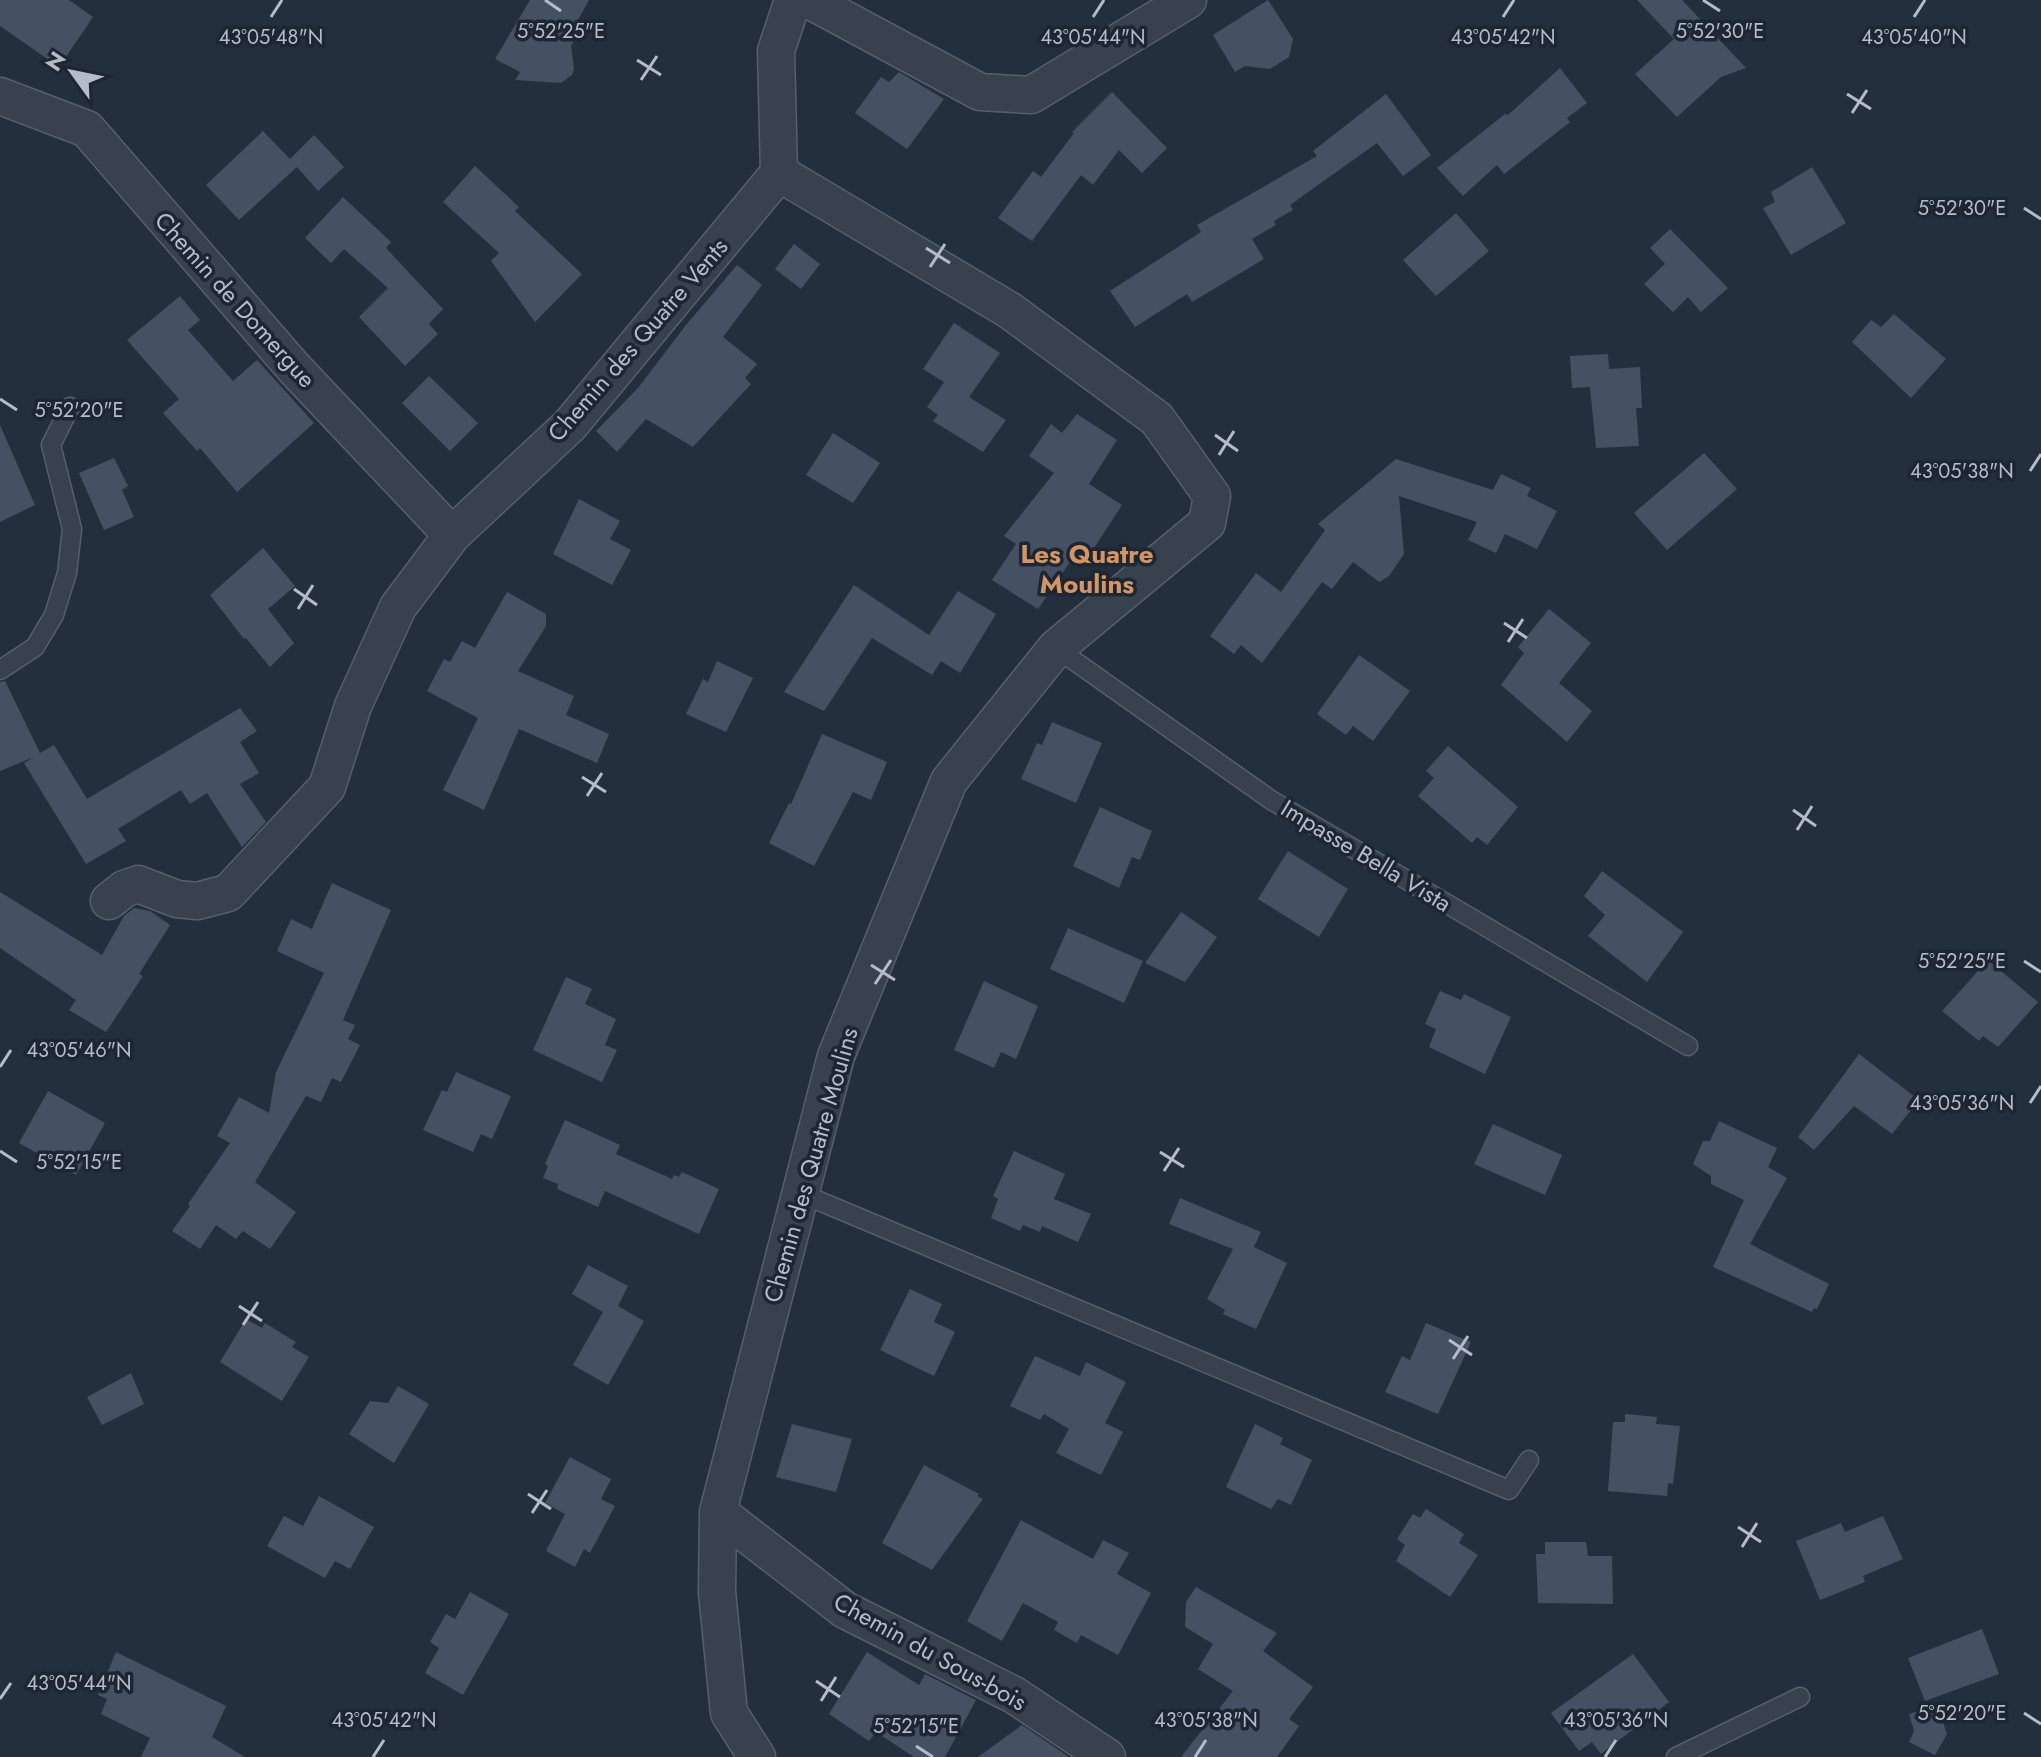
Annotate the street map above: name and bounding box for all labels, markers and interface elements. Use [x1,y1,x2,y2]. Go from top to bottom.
text: 5°52'25"E [517,17,605,46]
text: 5°52'30"E [1676,17,1764,46]
text: 43°05'48"N [219,23,323,52]
text: 43°05'44"N [1040,23,1146,52]
text: 43°05'42"N [1451,23,1555,52]
text: 43°05'40"N [1861,23,1967,52]
north arrow [32,32,112,112]
text: N [37,45,73,77]
text: 5°52'30"E [1918,194,2006,223]
street label: Chemin de Domergue [147,204,324,396]
street label: Chemin des Quatre Vents [539,230,736,449]
text: 5°52'20"E [35,396,123,425]
text: 43°05'38"N [1910,457,2014,486]
district label: Les Quatre Moulins [1020,535,1154,603]
street label: Impasse Bella Vista [1274,791,1458,920]
text: 5°52'25"E [1918,947,2006,976]
street label: Chemin des Quatre Moulins [754,1023,867,1306]
text: 43°05'46"N [26,1036,132,1065]
text: 43°05'36"N [1910,1089,2014,1118]
text: 5°52'15"E [36,1148,122,1177]
street label: Chemin du Sous-bois [827,1584,1033,1719]
text: 43°05'44"N [26,1669,132,1698]
text: 5°52'20"E [1918,1699,2006,1728]
text: 43°05'42"N [332,1706,436,1735]
text: 43°05'38"N [1154,1706,1258,1735]
text: 43°05'36"N [1564,1706,1668,1735]
text: 5°52'15"E [873,1712,959,1741]

